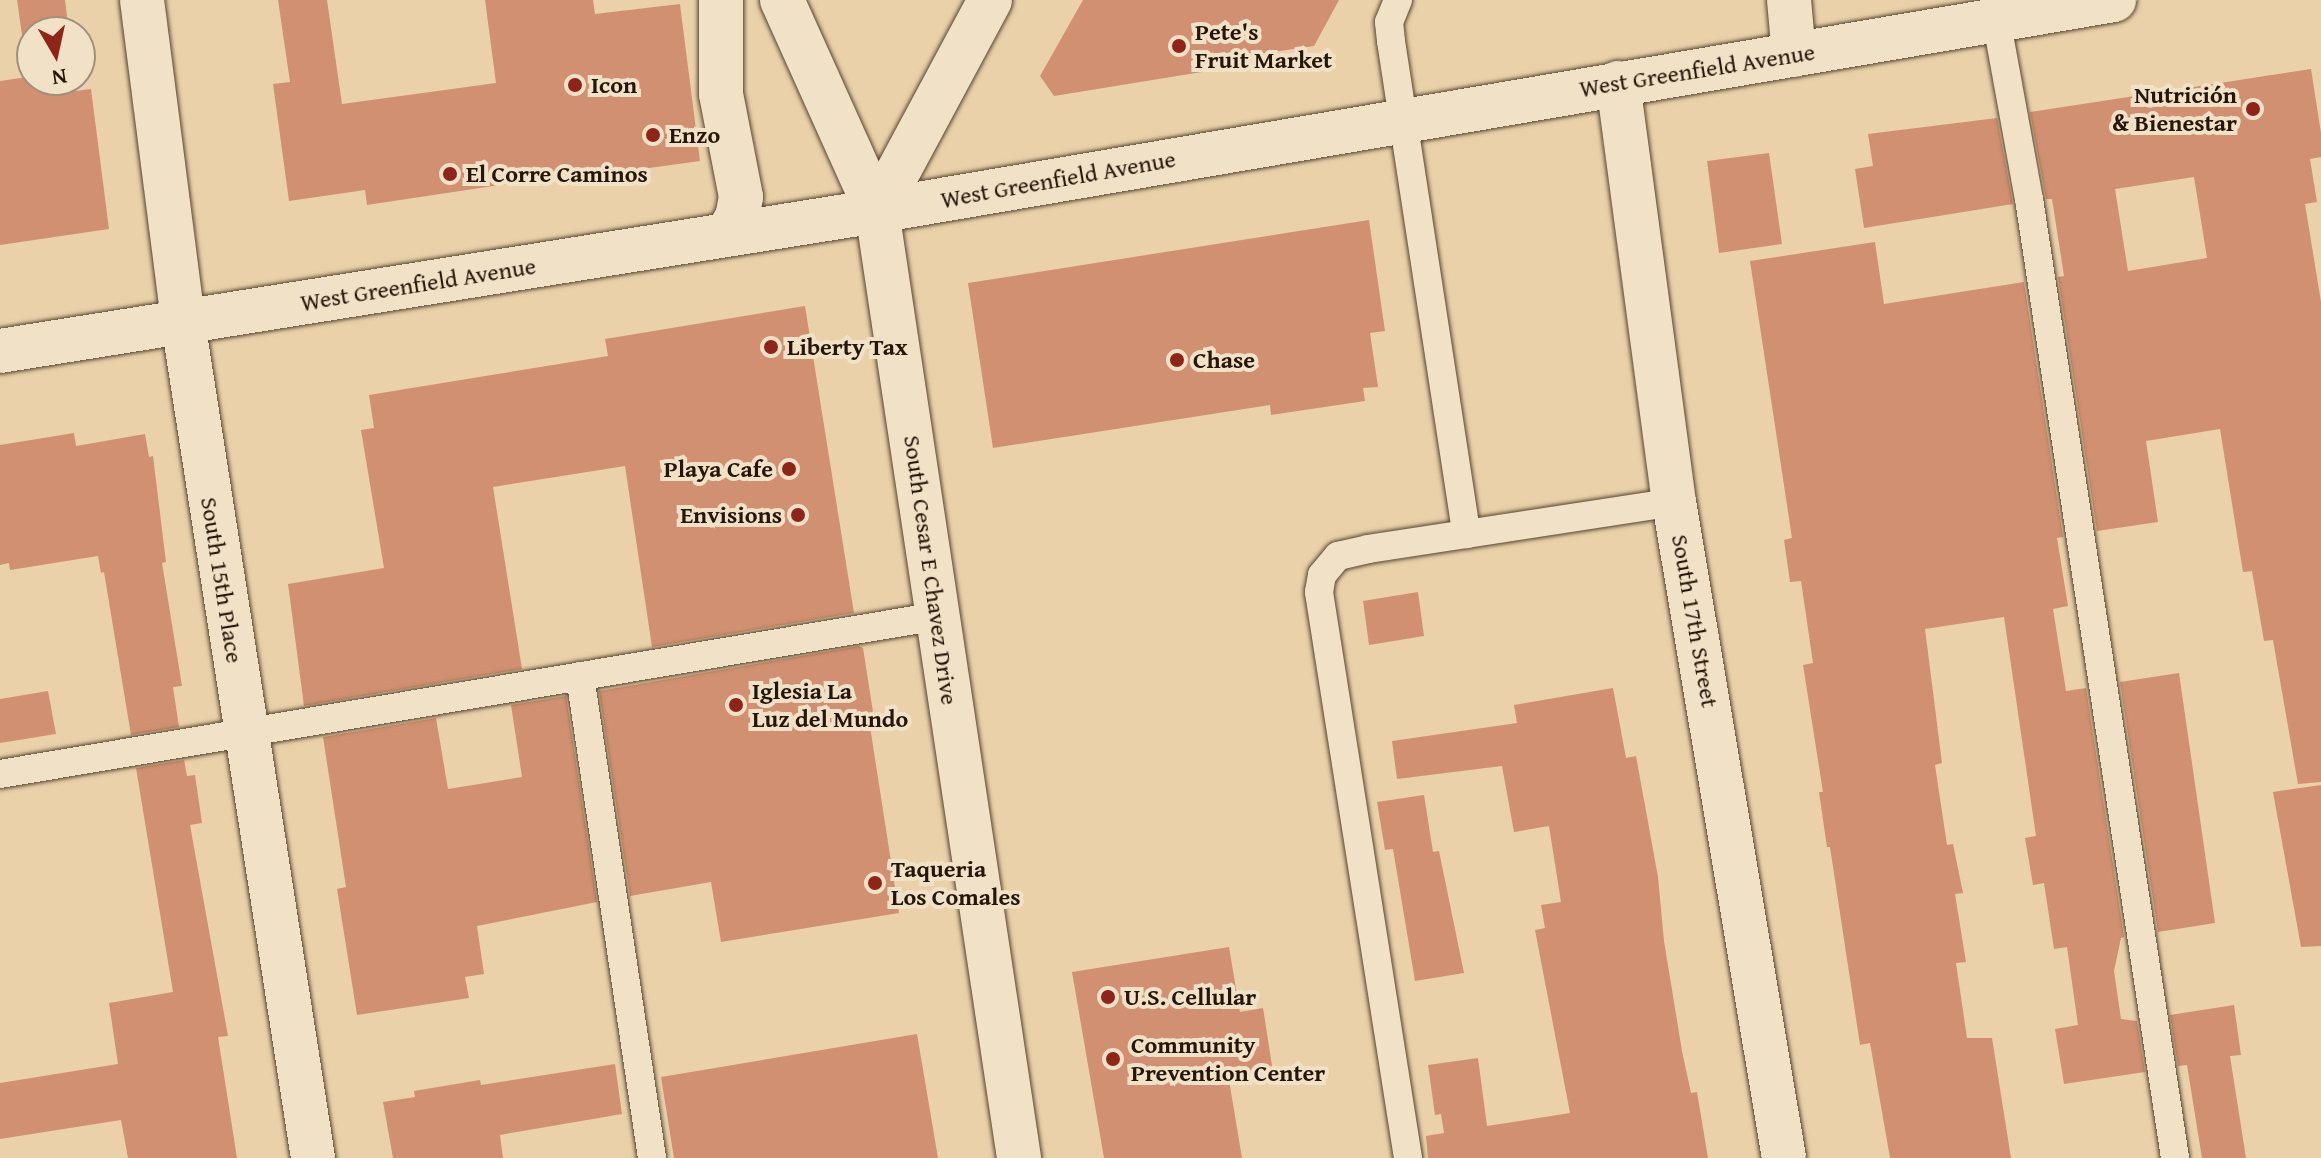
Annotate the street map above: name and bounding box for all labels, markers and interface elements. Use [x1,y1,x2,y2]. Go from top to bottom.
north arrow [16,16,96,96]
place label: Pete's Fruit Market [1195,18,1332,74]
marker: Pete's Fruit Market [1170,37,1188,55]
street label: West Greenfield Avenue [1577,37,1817,103]
text: N [50,61,69,95]
place label: Icon [591,71,637,99]
marker: Icon [566,76,584,94]
place label: Nutrición & Bienestar [2112,81,2237,137]
marker: Nutrición & Bienestar [2244,100,2262,118]
place label: Enzo [669,121,720,149]
marker: Enzo [644,126,662,144]
street label: West Greenfield Avenue [938,144,1178,214]
place label: El Corre Caminos [466,160,648,188]
marker: El Corre Caminos [441,165,459,183]
street label: West Greenfield Avenue [298,251,538,317]
place label: Liberty Tax [787,333,908,361]
marker: Liberty Tax [762,338,780,356]
place label: Chase [1193,346,1255,374]
marker: Chase [1168,351,1186,369]
street label: South Cesar E Chavez Drive [898,433,964,707]
place label: Playa Cafe [664,455,773,483]
marker: Playa Cafe [780,460,798,478]
street label: South 15th Place [195,495,249,665]
place label: Envisions [680,501,782,529]
marker: Envisions [789,506,807,524]
street label: South 17th Street [1666,532,1724,710]
place label: Iglesia La Luz del Mundo [752,677,908,733]
marker: Iglesia La Luz del Mundo [727,696,745,714]
place label: Taqueria Los Comales [891,855,1021,911]
marker: Taqueria Los Comales [866,874,884,892]
place label: U.S. Cellular [1124,983,1256,1011]
marker: U.S. Cellular [1099,988,1117,1006]
place label: Community Prevention Center [1131,1031,1325,1087]
marker: Community Prevention Center [1102,1048,1124,1070]

